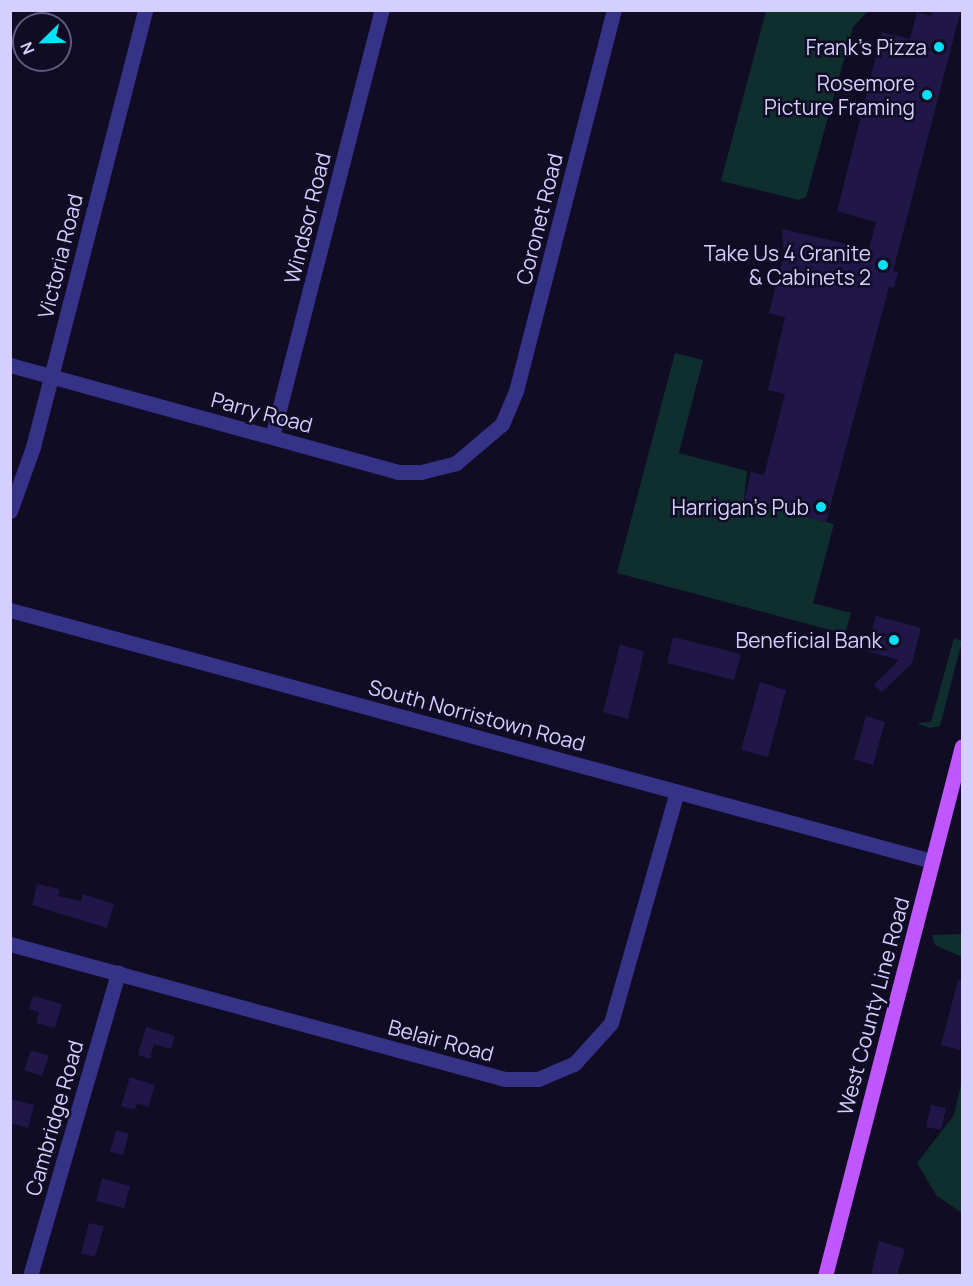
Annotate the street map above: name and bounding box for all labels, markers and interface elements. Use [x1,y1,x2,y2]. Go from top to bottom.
north arrow [12,12,72,72]
place label: Frank's Pizza [806,34,927,60]
text: N [15,39,40,58]
marker: Frank's Pizza [932,40,946,54]
place label: Rosemore Picture Framing [764,70,915,120]
marker: Rosemore Picture Framing [920,88,934,102]
street label: Windsor Road [279,150,335,286]
street label: Coronet Road [511,151,567,287]
street label: Victoria Road [32,191,88,321]
place label: Take Us 4 Granite & Cabinets 2 [704,240,871,290]
marker: Take Us 4 Granite & Cabinets 2 [876,258,890,272]
street label: Parry Road [209,386,315,438]
place label: Harrigan's Pub [672,494,809,520]
marker: Harrigan's Pub [814,500,828,514]
place label: Beneficial Bank [735,627,882,653]
marker: Beneficial Bank [887,633,901,647]
street label: South Norristown Road [366,674,588,756]
street label: West County Line Road [832,894,914,1118]
street label: Belair Road [386,1014,496,1066]
street label: Cambridge Road [20,1037,88,1199]

